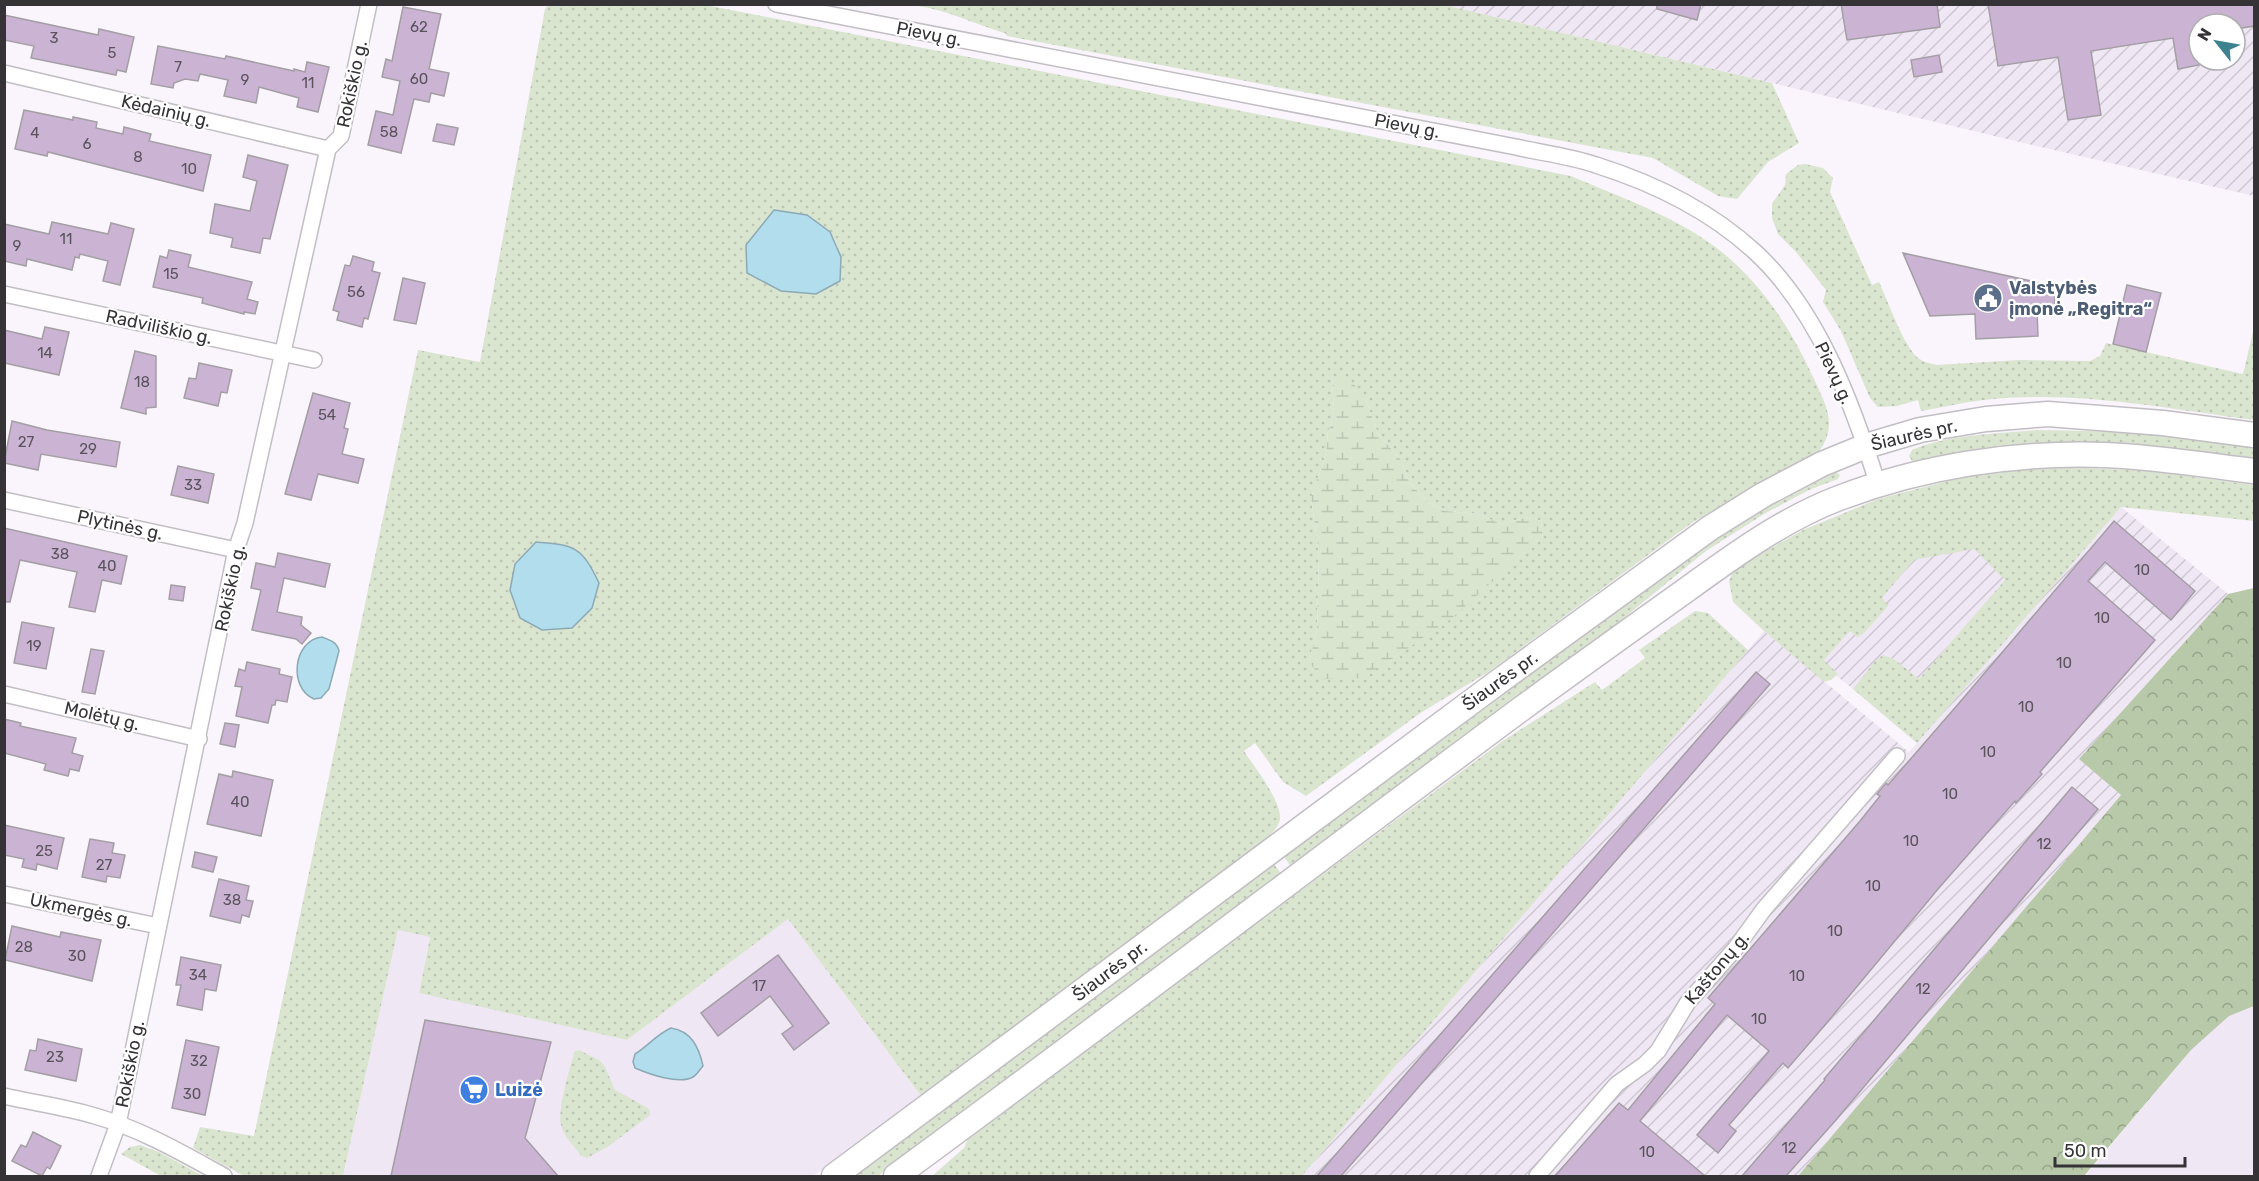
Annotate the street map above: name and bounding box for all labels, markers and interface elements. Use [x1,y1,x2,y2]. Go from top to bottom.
north arrow [2187,12,2247,72]
street label: Pievų g. [894,17,964,51]
house number: 62 [410,18,428,36]
text: N [2193,25,2216,44]
house number: 3 [49,29,59,47]
street label: Rokiškio g. [332,38,372,130]
house number: 5 [108,44,117,62]
house number: 7 [174,58,182,76]
house number: 60 [410,70,428,88]
house number: 9 [241,71,250,89]
house number: 11 [302,74,314,92]
street label: Kėdainių g. [119,90,213,132]
street label: Pievų g. [1372,109,1442,143]
house number: 58 [380,123,398,141]
house number: 4 [30,124,40,142]
house number: 6 [82,135,92,153]
house number: 8 [133,148,143,166]
house number: 10 [181,160,197,178]
house number: 11 [60,230,72,248]
house number: 9 [13,237,22,255]
house number: 15 [163,265,179,283]
place label: Valstybės įmonė „Regitra“ [2009,277,2152,320]
public building icon: Valstybės įmonė „Regitra“ [1972,282,2004,314]
house number: 56 [347,283,365,301]
street label: Radviliškio g. [104,305,214,349]
street label: Pievų g. [1810,338,1858,408]
house number: 14 [37,344,53,362]
house number: 18 [134,373,150,391]
house number: 54 [318,406,336,424]
street label: Šiaurės pr. [1869,414,1959,456]
house number: 27 [18,433,35,451]
house number: 29 [79,440,97,458]
house number: 33 [184,476,202,494]
street label: Plytinės g. [75,505,165,545]
street label: Rokiškio g. [210,542,250,634]
house number: 38 [51,545,69,563]
house number: 40 [98,557,116,575]
house number: 10 [2134,561,2150,579]
house number: 10 [2094,609,2110,627]
house number: 19 [26,637,42,655]
street label: Šiaurės pr. [1458,646,1542,716]
house number: 10 [2056,654,2072,672]
street label: Molėtų g. [62,697,142,735]
house number: 10 [2018,698,2034,716]
house number: 10 [1980,743,1996,761]
house number: 10 [1942,785,1958,803]
house number: 40 [231,793,249,811]
house number: 10 [1903,832,1919,850]
house number: 12 [2036,835,2052,853]
house number: 25 [35,842,53,860]
house number: 27 [96,856,113,874]
house number: 10 [1865,877,1881,895]
street label: Ukmergės g. [28,888,134,932]
house number: 38 [223,891,241,909]
house number: 10 [1827,922,1843,940]
street label: Kaštonų g. [1680,927,1754,1009]
street label: Šiaurės pr. [1068,936,1152,1006]
house number: 28 [15,938,33,956]
house number: 30 [68,947,86,965]
house number: 34 [189,966,207,984]
house number: 10 [1789,967,1805,985]
house number: 17 [752,977,766,995]
house number: 12 [1915,980,1931,998]
house number: 10 [1751,1010,1767,1028]
street label: Rokiškio g. [111,1018,149,1110]
house number: 23 [46,1048,64,1066]
house number: 32 [190,1052,208,1070]
supermarket icon: Luizė [458,1074,490,1106]
place label: Luizė [495,1079,543,1101]
house number: 30 [183,1085,201,1103]
scale bar [2055,1130,2186,1168]
house number: 12 [1781,1139,1797,1157]
text: 50 m [2064,1140,2107,1162]
house number: 10 [1639,1143,1655,1161]

